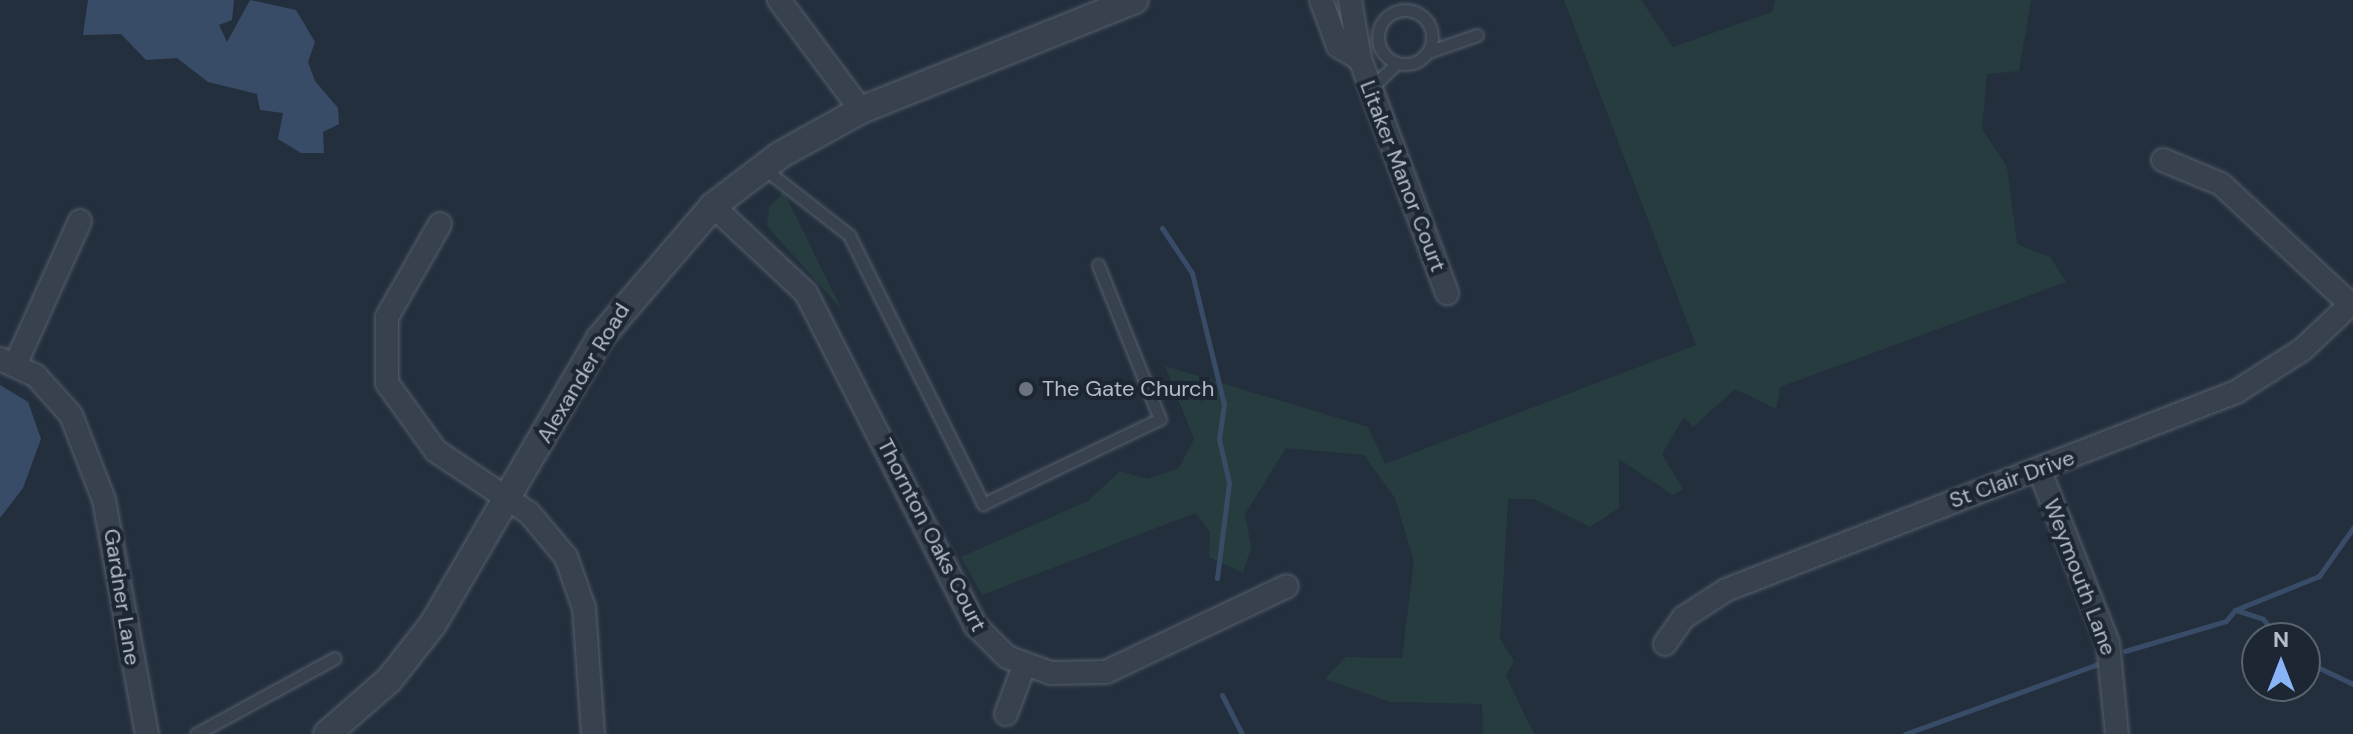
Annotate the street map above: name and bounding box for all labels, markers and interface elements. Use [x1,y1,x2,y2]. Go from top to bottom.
street label: Litaker Manor Court [1354,77,1452,275]
street label: Alexander Road [531,298,635,448]
place label: The Gate Church [1042,376,1214,402]
marker: The Gate Church [1017,380,1035,398]
street label: Thornton Oaks Court [872,434,992,636]
street label: St Clair Drive [1946,444,2078,514]
street label: Weymouth Lane [2038,495,2122,659]
street label: Gardner Lane [98,527,146,667]
north arrow [2241,622,2321,702]
text: N [2273,625,2289,654]

